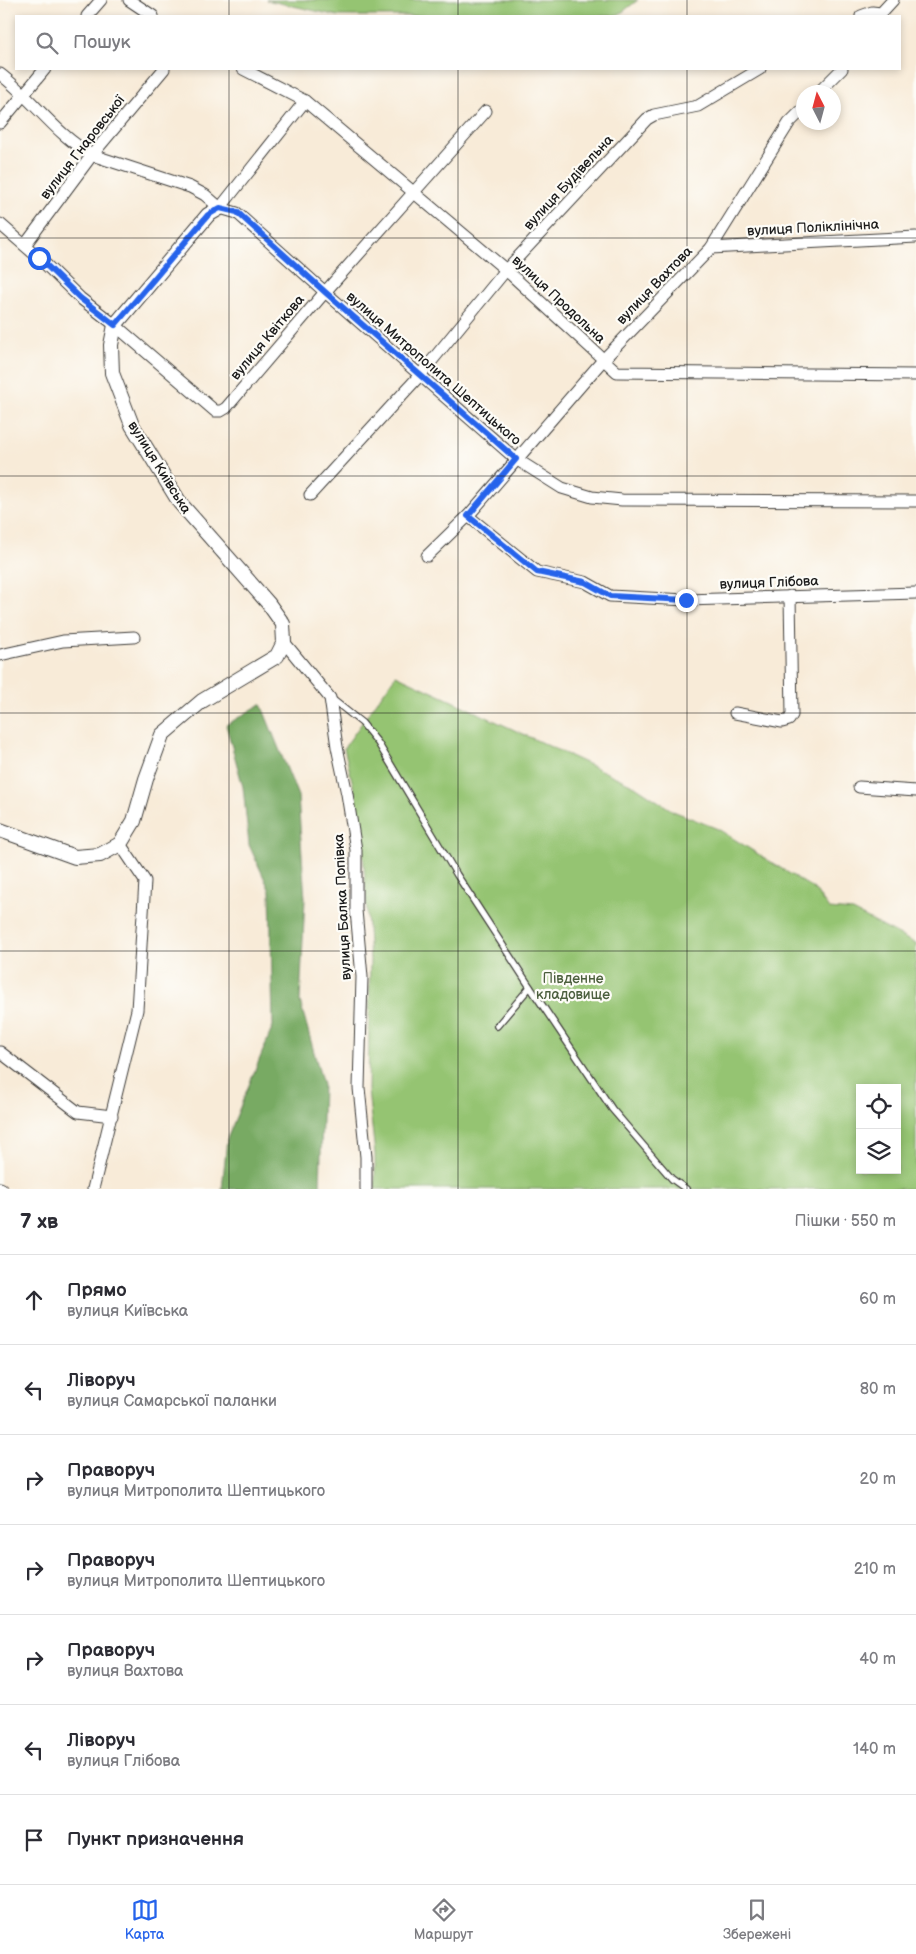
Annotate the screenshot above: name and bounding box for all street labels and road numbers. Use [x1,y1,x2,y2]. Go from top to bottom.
street label: вулиця Гнаровської [36,91,129,203]
street label: вулиця Будівельна [520,131,617,233]
street label: вулиця Поліклінічна [747,216,880,239]
street label: вулиця Вахтова [613,242,696,328]
street label: вулиця Продольна [508,252,609,347]
street label: вулиця Митрополита Шептицького [343,288,524,449]
street label: вулиця Квіткова [227,291,308,383]
street label: вулиця Київська [124,418,195,517]
street label: вулиця Глібова [719,572,820,593]
street label: вулиця Балка Попівка [330,833,355,981]

